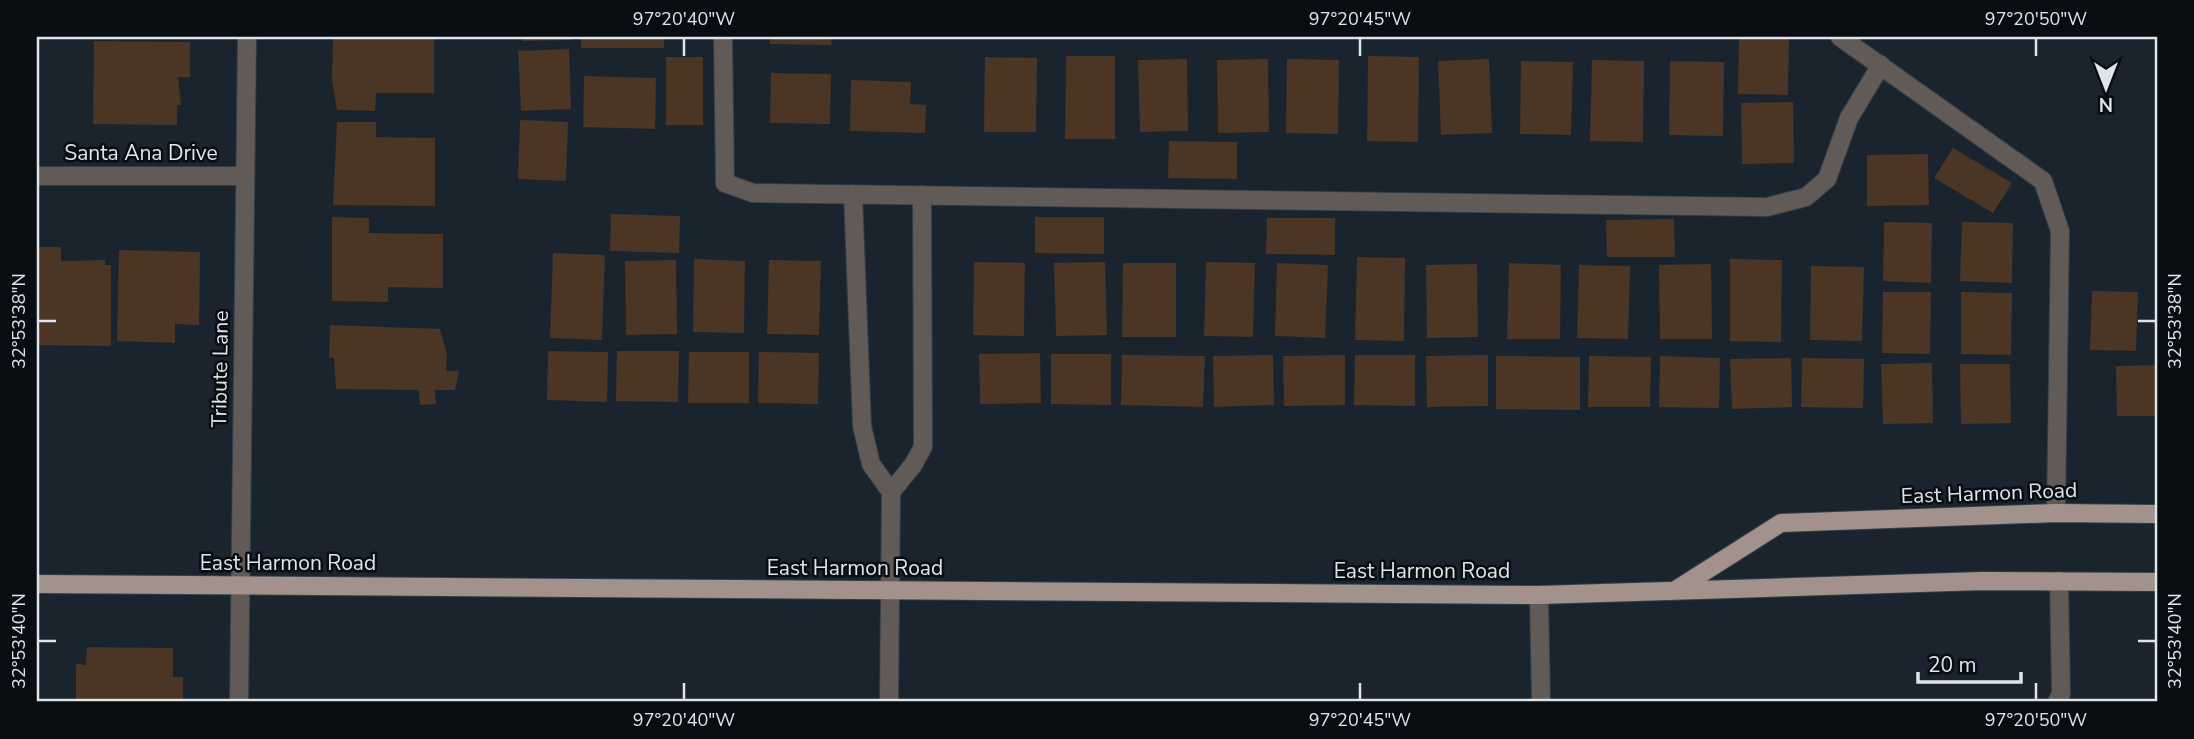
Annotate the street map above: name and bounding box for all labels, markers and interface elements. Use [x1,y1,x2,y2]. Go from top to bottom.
text: 97°20'40"W [633,7,735,31]
text: 97°20'45"W [1309,7,1411,31]
text: 97°20'50"W [1985,7,2087,31]
north arrow [2072,52,2142,122]
text: N [2099,91,2113,117]
street label: Santa Ana Drive [64,139,218,167]
text: 32°53'38"N [7,273,31,369]
text: 32°53'38"N [2163,273,2187,369]
street label: Tribute Lane [205,310,235,428]
street label: East Harmon Road [1900,476,2078,510]
street label: East Harmon Road [200,549,376,577]
street label: East Harmon Road [767,554,943,582]
street label: East Harmon Road [1334,557,1510,585]
text: 32°53'40"N [7,593,31,689]
text: 32°53'40"N [2163,593,2187,689]
scale bar [1918,641,2021,685]
text: 20 m [1928,651,1977,679]
text: 97°20'40"W [633,708,735,732]
text: 97°20'45"W [1309,708,1411,732]
text: 97°20'50"W [1985,708,2087,732]

